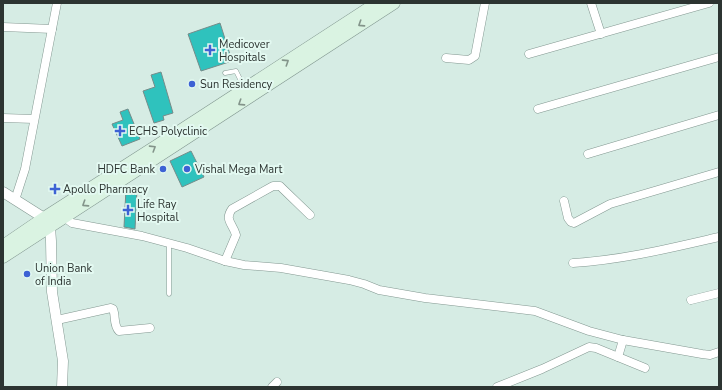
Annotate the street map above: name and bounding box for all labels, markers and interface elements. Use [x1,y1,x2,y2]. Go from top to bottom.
one-way arrow [358,19,365,27]
place label: Medicover Hospitals [219,37,270,65]
marker: Medicover Hospitals [204,44,216,56]
one-way arrow [281,60,288,67]
place label: Sun Residency [200,77,273,92]
marker: Sun Residency [187,79,197,89]
one-way arrow [238,98,245,105]
place label: ECHS Polyclinic [129,124,207,139]
marker: ECHS Polyclinic [114,125,126,137]
one-way arrow [149,146,156,153]
place label: HDFC Bank [97,162,155,177]
place label: Vishal Mega Mart [194,162,282,177]
marker: HDFC Bank [158,164,168,174]
marker: Vishal Mega Mart [182,164,192,174]
place label: Apollo Pharmacy [63,182,148,197]
marker: Apollo Pharmacy [50,184,60,194]
place label: Life Ray Hospital [137,197,179,225]
one-way arrow [82,199,89,206]
marker: Life Ray Hospital [122,204,134,216]
place label: Union Bank of India [35,261,93,289]
marker: Union Bank of India [22,269,32,279]

